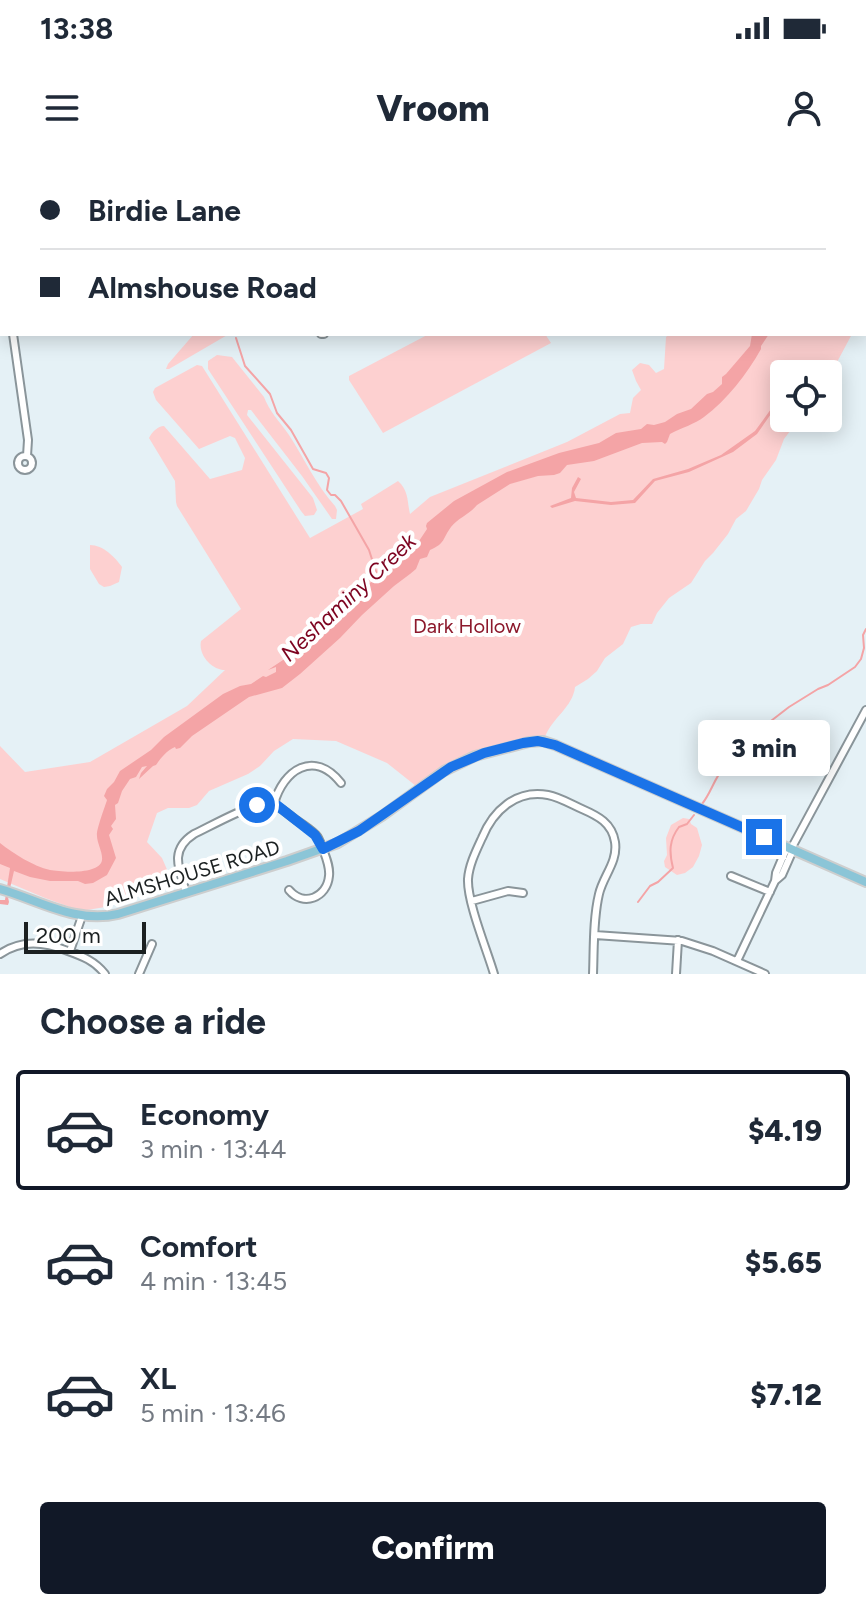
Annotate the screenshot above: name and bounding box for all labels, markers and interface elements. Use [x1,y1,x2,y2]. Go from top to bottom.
text: 13:38 [40,10,113,47]
icon: menu [40,86,84,130]
icon: person [782,86,826,130]
text: Vroom [376,87,490,130]
text: Birdie Lane [88,192,241,229]
text: Almshouse Road [88,269,317,306]
map controls [770,360,842,432]
button: locate [770,360,842,432]
water label: Neshaminy Creek [275,527,423,667]
park label: Dark Hollow [413,614,521,638]
callout: 3 min [698,721,830,777]
text: 3 min [731,732,797,764]
route start [239,787,275,823]
route end [746,819,782,855]
street label: ALMSHOUSE ROAD [101,835,283,911]
scale bar [24,918,146,954]
text: 200 m [36,922,101,949]
text: Choose a ride [40,1000,266,1043]
icon: car [44,1094,116,1166]
text: Economy [140,1096,269,1133]
text: $4.19 [748,1112,822,1149]
text: 3 min · 13:44 [140,1133,286,1165]
icon: car [44,1226,116,1298]
text: Comfort [140,1228,258,1265]
text: $5.65 [745,1244,822,1281]
text: 4 min · 13:45 [140,1265,287,1297]
icon: car [44,1358,116,1430]
text: XL [140,1360,176,1397]
text: $7.12 [750,1376,822,1413]
text: 5 min · 13:46 [140,1397,286,1429]
button: Confirm [40,1502,826,1594]

